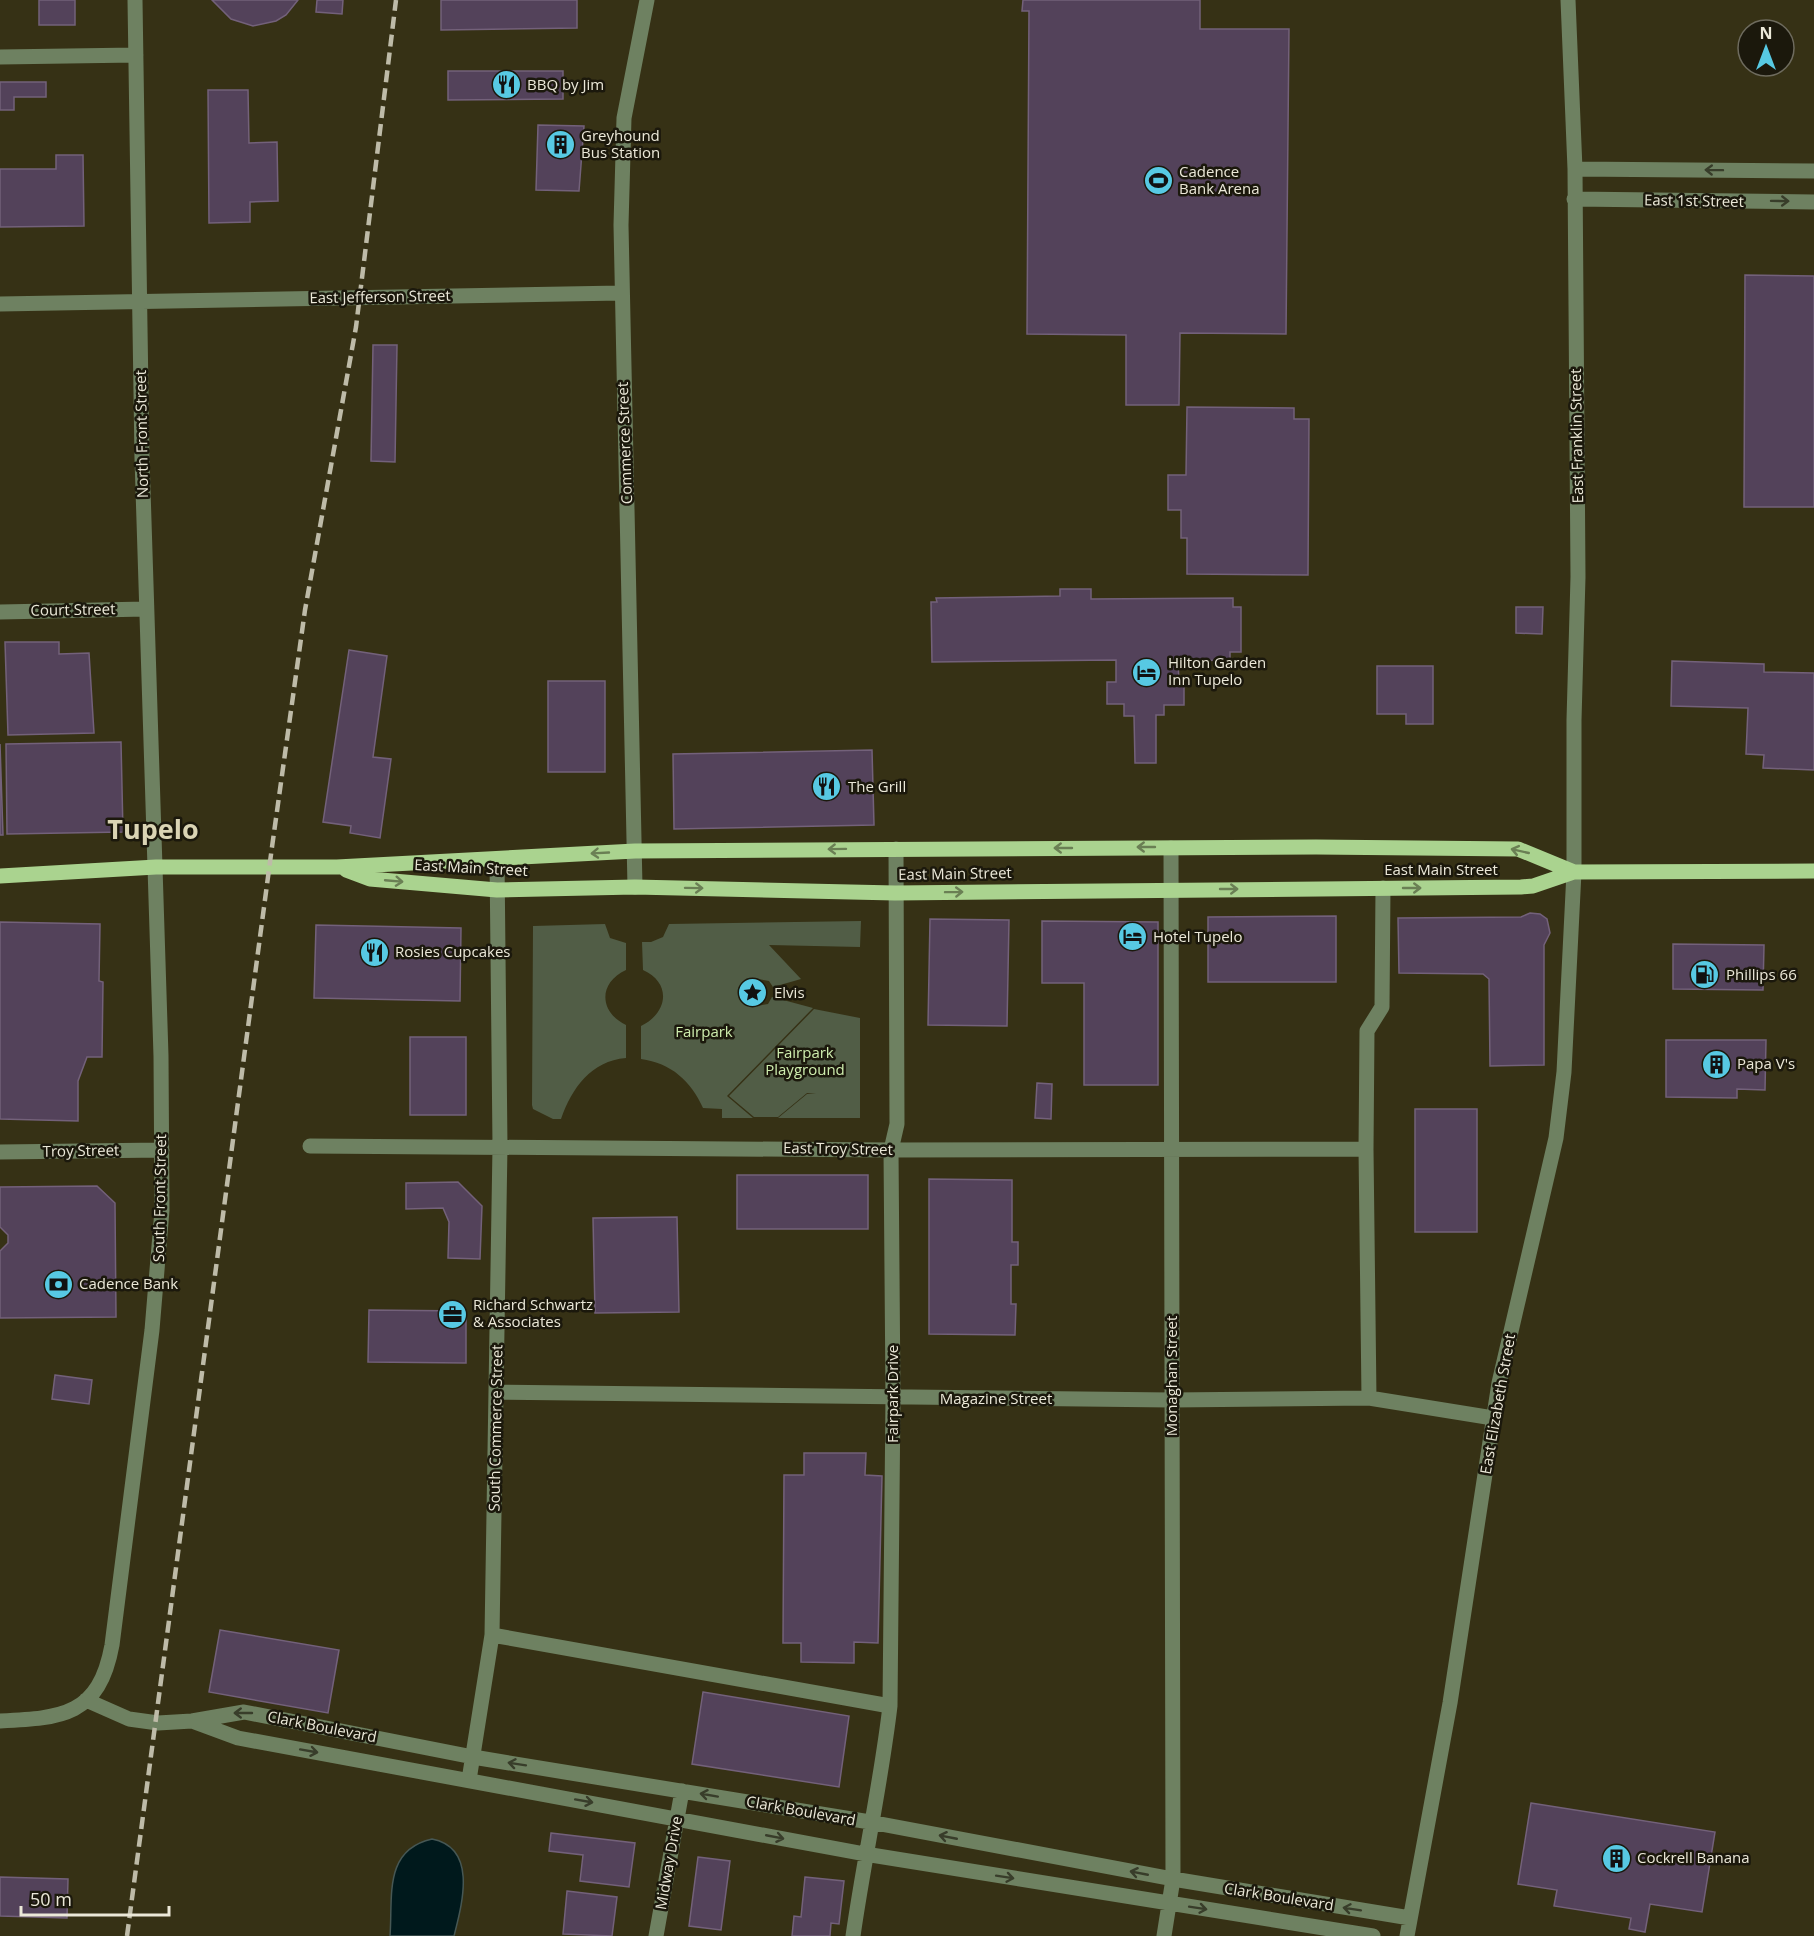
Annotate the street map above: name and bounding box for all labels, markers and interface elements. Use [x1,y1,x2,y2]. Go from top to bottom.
north arrow [1736,18,1796,78]
text: N [1759,22,1773,44]
restaurant icon: BBQ by Jim [490,69,522,101]
place label: BBQ by Jim [527,74,604,94]
place label: Greyhound Bus Station [581,125,660,162]
building icon: Greyhound Bus Station [544,129,576,161]
place label: Cadence Bank Arena [1179,161,1260,198]
one-way arrow [1704,164,1724,176]
sports icon: Cadence Bank Arena [1142,165,1174,197]
street label: East 1st Street [1644,189,1744,211]
one-way arrow [1769,196,1789,207]
street label: East Jefferson Street [309,285,451,307]
street label: East Franklin Street [1565,368,1587,504]
street label: North Front Street [130,370,152,498]
street label: Commerce Street [612,382,636,504]
street label: Court Street [30,598,116,620]
place label: Hilton Garden Inn Tupelo [1168,652,1266,689]
hotel icon: Hilton Garden Inn Tupelo [1131,656,1163,688]
restaurant icon: The Grill [811,771,843,803]
place label: The Grill [848,776,906,796]
district label: Tupelo [107,810,199,847]
one-way arrow [1054,842,1074,854]
one-way arrow [1137,842,1157,853]
one-way arrow [828,843,848,855]
one-way arrow [1511,845,1530,856]
one-way arrow [591,848,611,859]
street label: East Main Street [414,854,528,880]
street label: East Main Street [1384,859,1498,879]
street label: East Main Street [898,862,1012,884]
one-way arrow [383,876,403,887]
one-way arrow [1402,882,1422,894]
one-way arrow [683,883,703,894]
one-way arrow [1219,883,1239,895]
one-way arrow [943,886,963,898]
hotel icon: Hotel Tupelo [1116,921,1148,953]
place label: Hotel Tupelo [1153,926,1242,946]
restaurant icon: Rosies Cupcakes [358,936,390,968]
place label: Rosies Cupcakes [395,941,510,961]
fuel station icon: Phillips 66 [1689,959,1721,991]
place label: Phillips 66 [1726,964,1797,984]
place icon: Elvis [737,977,769,1009]
place label: Elvis [774,982,805,1002]
park label: Fairpark [675,1021,733,1041]
park label: Fairpark Playground [765,1042,845,1079]
building icon: Papa V's [1700,1048,1732,1080]
place label: Papa V's [1737,1053,1795,1073]
street label: South Front Street [148,1134,170,1262]
street label: East Troy Street [783,1137,893,1159]
street label: Troy Street [42,1139,120,1161]
bank icon: Cadence Bank [42,1268,74,1300]
place label: Cadence Bank [79,1273,178,1293]
place label: Richard Schwartz & Associates [473,1294,593,1331]
office icon: Richard Schwartz & Associates [436,1298,468,1330]
street label: Monaghan Street [1161,1316,1181,1436]
street label: East Elizabeth Street [1475,1332,1519,1476]
street label: South Commerce Street [484,1344,506,1512]
street label: Fairpark Drive [882,1345,902,1443]
street label: Magazine Street [940,1388,1052,1408]
street label: Clark Boulevard [266,1706,378,1746]
one-way arrow [233,1707,253,1719]
one-way arrow [299,1746,318,1757]
one-way arrow [507,1758,527,1769]
one-way arrow [700,1790,720,1801]
street label: Clark Boulevard [745,1791,857,1829]
one-way arrow [573,1796,593,1807]
street label: Midway Drive [650,1815,686,1911]
one-way arrow [938,1831,958,1842]
one-way arrow [765,1832,784,1843]
building icon: Cockrell Banana [1600,1842,1632,1874]
place label: Cockrell Banana [1637,1847,1750,1867]
one-way arrow [1130,1867,1150,1878]
one-way arrow [995,1872,1015,1883]
street label: Clark Boulevard [1223,1877,1335,1915]
scale bar [21,1879,170,1917]
text: 50 m [30,1887,72,1911]
one-way arrow [1188,1903,1207,1914]
one-way arrow [1343,1903,1363,1914]

